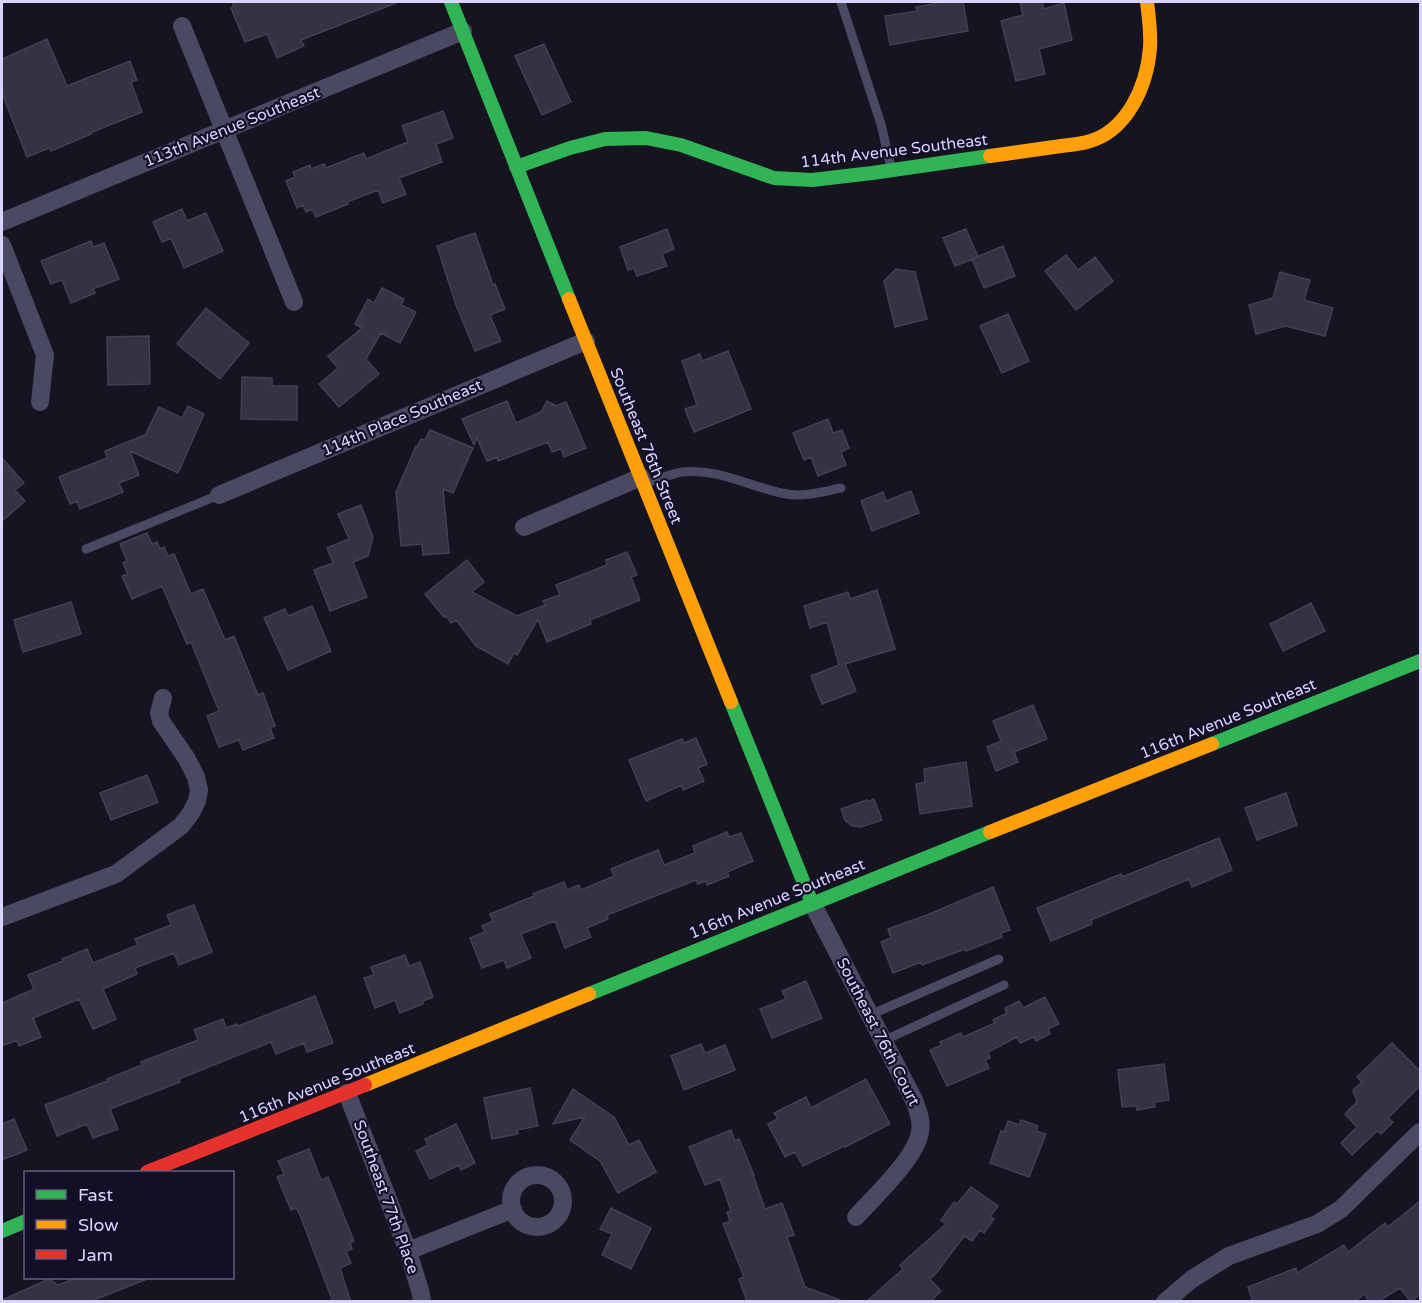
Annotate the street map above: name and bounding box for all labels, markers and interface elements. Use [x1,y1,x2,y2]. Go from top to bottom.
street label: 113th Avenue Southeast [141,82,323,172]
street label: 114th Avenue Southeast [799,130,989,172]
street label: Southeast 76th Street [605,365,687,527]
street label: 114th Place Southeast [319,375,485,461]
street label: 116th Avenue Southeast [1137,674,1319,764]
street label: 116th Avenue Southeast [686,854,868,944]
street label: Southeast 76th Court [832,954,924,1110]
street label: 116th Avenue Southeast [236,1038,418,1128]
street label: Southeast 77th Place [349,1117,423,1277]
legend [24,1171,234,1279]
text: Fast [78,1184,113,1206]
text: Slow [78,1214,119,1236]
text: Jam [78,1244,113,1266]

